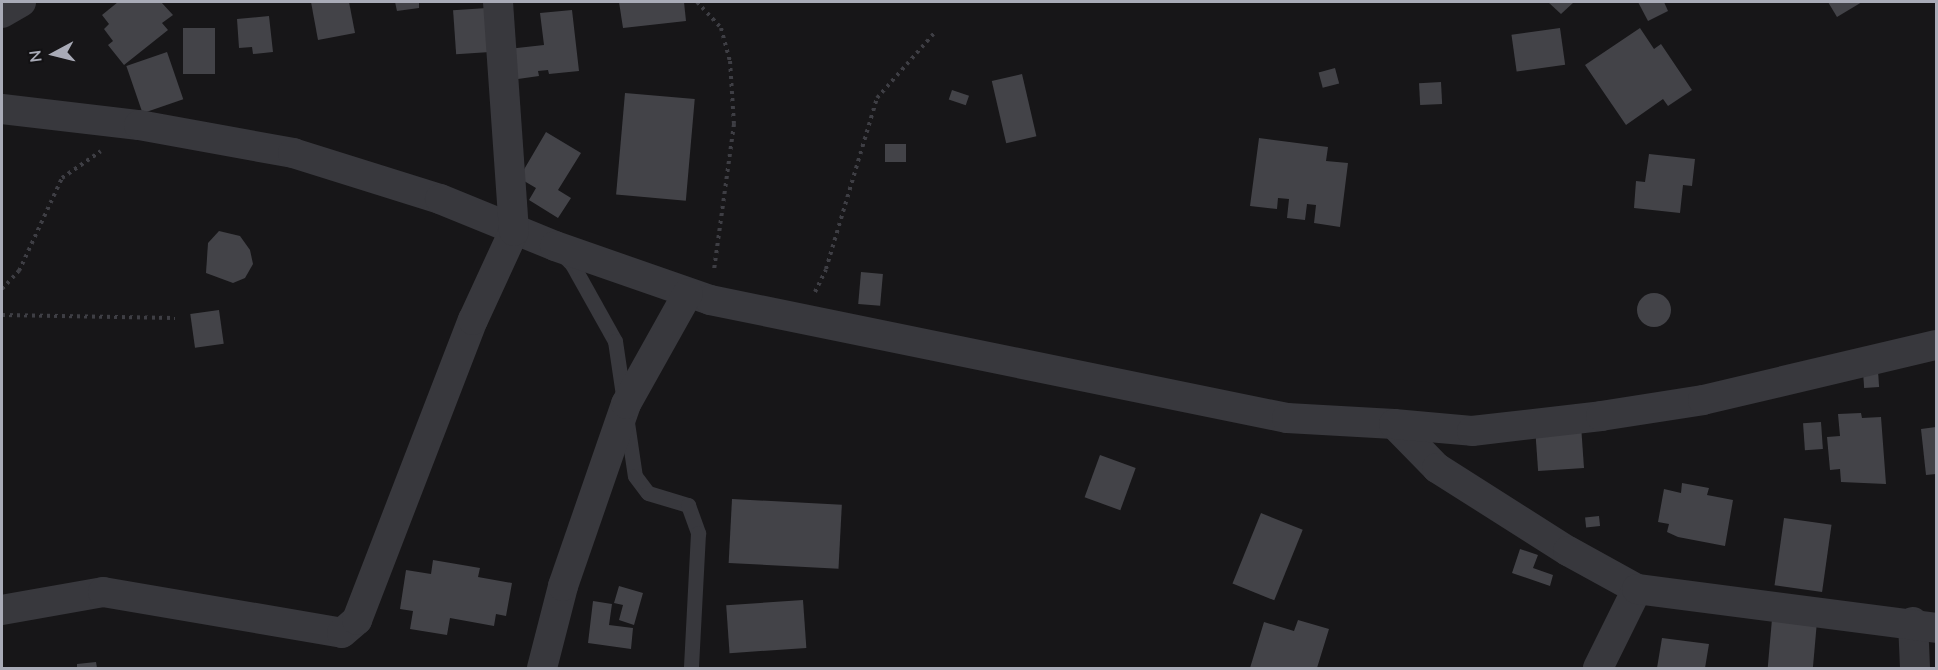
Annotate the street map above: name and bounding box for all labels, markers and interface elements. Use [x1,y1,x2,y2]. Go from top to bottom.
north arrow [24,24,84,84]
text: N [24,49,48,63]

